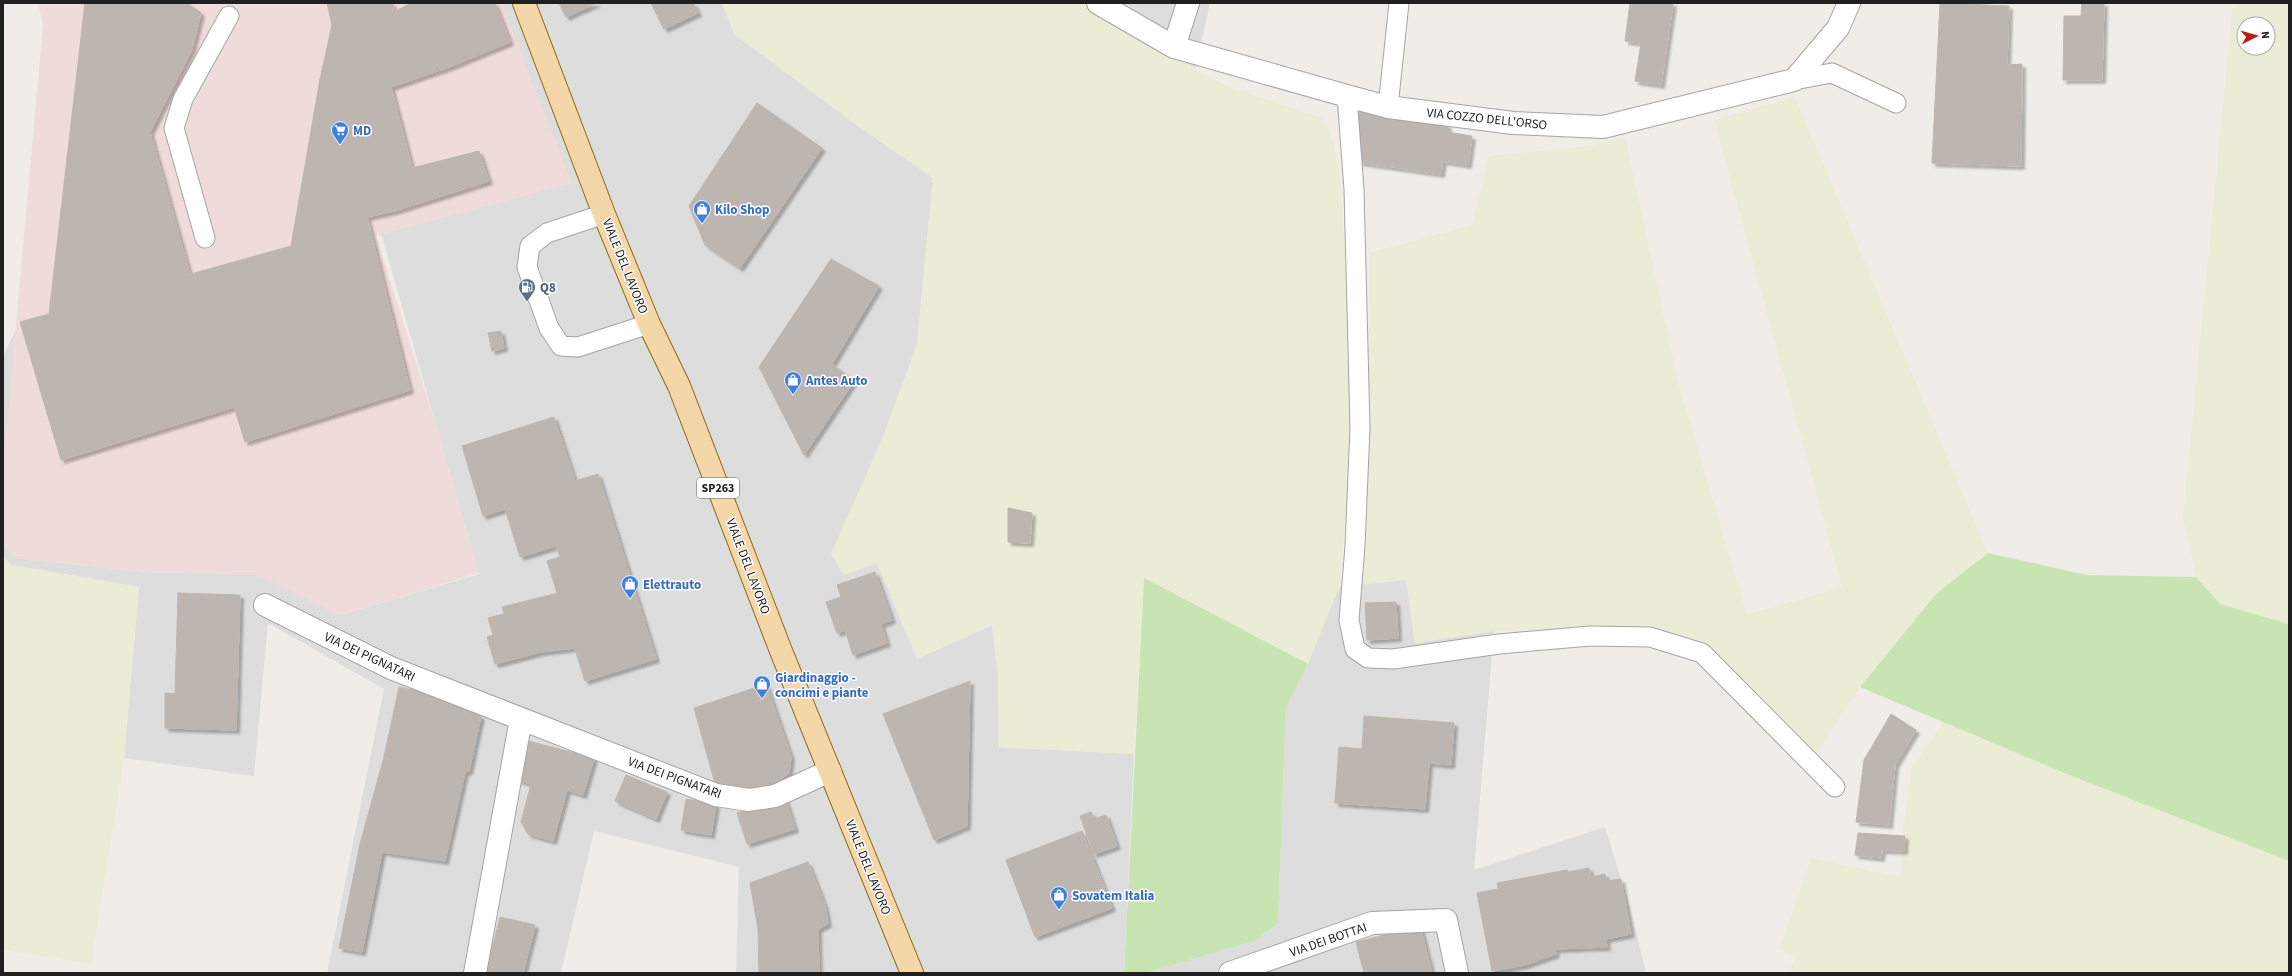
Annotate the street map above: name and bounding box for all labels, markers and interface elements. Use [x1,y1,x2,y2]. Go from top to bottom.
north arrow [2236,16,2276,56]
text: N [2258,31,2273,39]
street label: VIA COZZO DELL'ORSO [1426,104,1548,134]
supermarket icon: MD [330,120,350,145]
place label: MD [353,122,371,140]
shop icon: Kilo Shop [692,199,712,224]
place label: Kilo Shop [715,201,769,219]
street label: VIALE DEL LAVORO [598,216,652,317]
fuel station icon: Q8 [517,277,537,302]
place label: Q8 [540,279,556,297]
shop icon: Antes Auto [783,370,803,395]
place label: Antes Auto [805,372,868,390]
road number: SP263 [697,478,739,498]
street label: VIALE DEL LAVORO [722,516,775,617]
shop icon: Elettrauto [620,574,640,599]
place label: Elettrauto [643,576,701,594]
street label: VIA DEI PIGNATARI [321,628,418,686]
place label: Giardinaggio - concimi e piante [775,669,869,702]
shop icon: Giardinaggio - concimi e piante [752,674,772,699]
street label: VIA DEI PIGNATARI [625,753,724,803]
street label: VIALE DEL LAVORO [841,817,895,918]
shop icon: Sovatem Italia [1049,885,1069,910]
place label: Sovatem Italia [1072,887,1154,905]
street label: VIA DEI BOTTAI [1287,918,1369,962]

